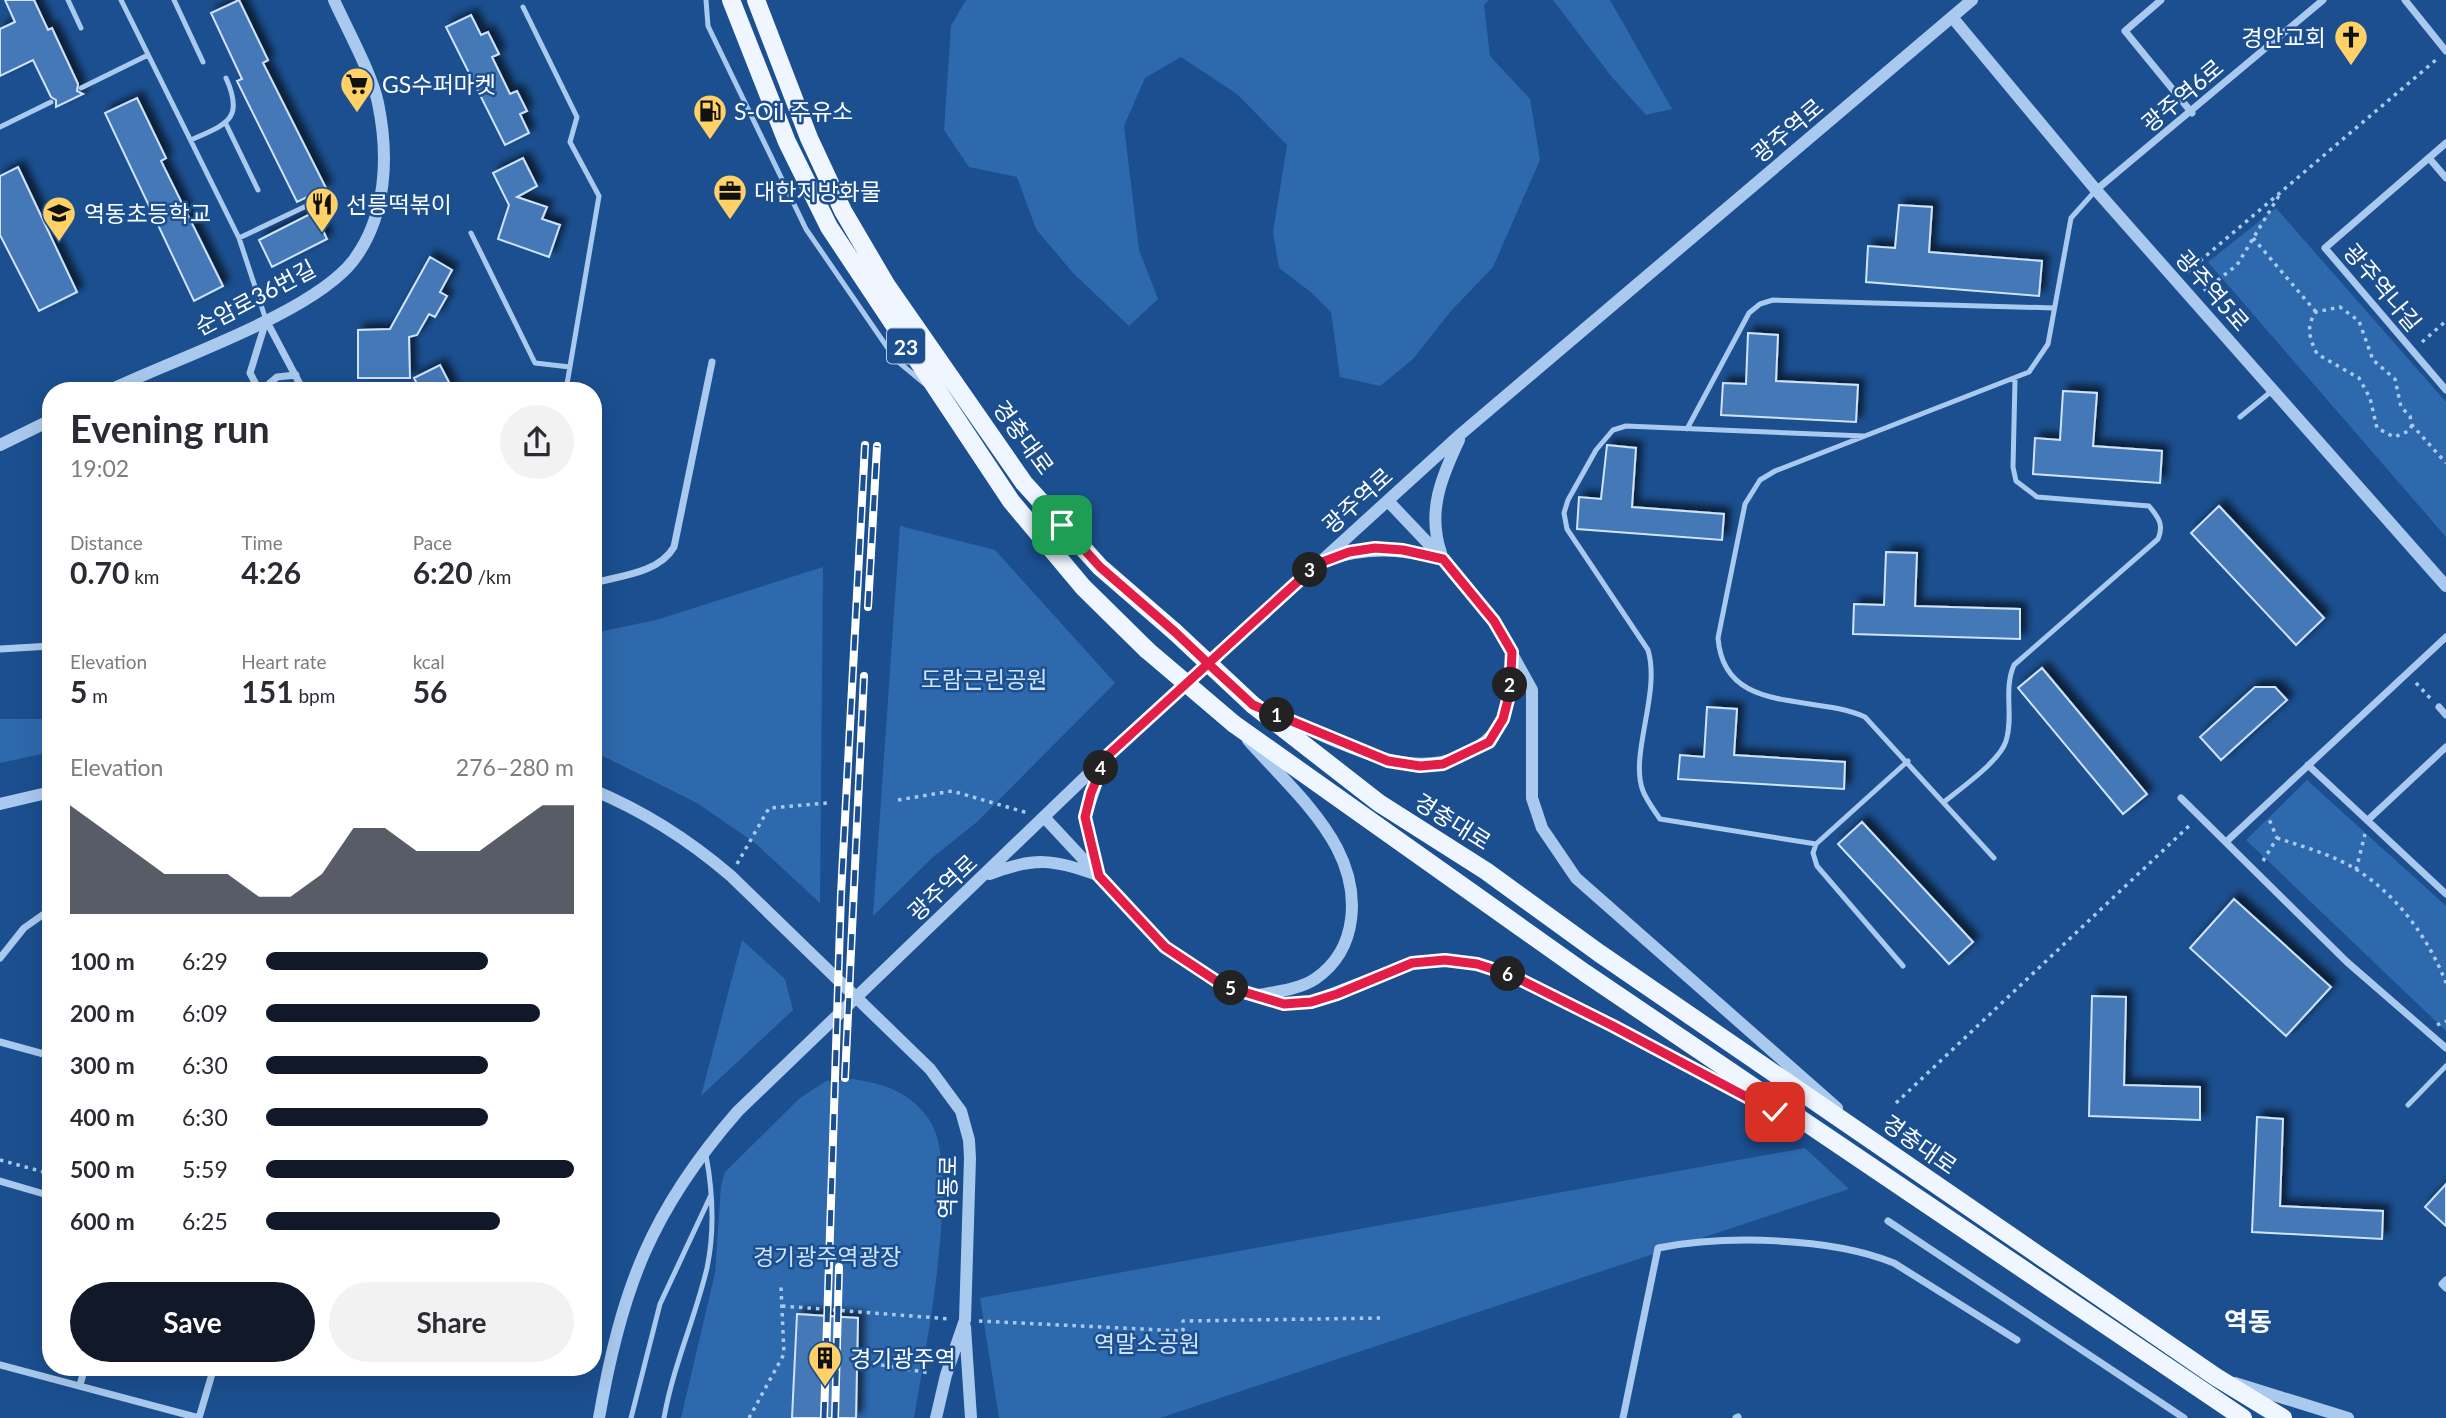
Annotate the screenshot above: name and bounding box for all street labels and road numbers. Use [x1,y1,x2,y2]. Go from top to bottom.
street label: 광주역6로 [2135,53,2229,137]
street label: 광주역로 [1746,92,1828,168]
street label: 광주역나길 [2338,237,2428,337]
street label: 광주역5로 [2170,244,2256,336]
street label: 순암로36번길 [190,254,320,340]
road number: 23 [887,328,925,364]
street label: 경충대로 [988,395,1060,479]
street label: 광주역로 [1316,461,1398,539]
street label: 경충대로 [1410,787,1496,855]
street label: 광주역로 [902,848,982,926]
street label: 경충대로 [1877,1108,1963,1180]
street label: 역동로 [932,1155,962,1219]

